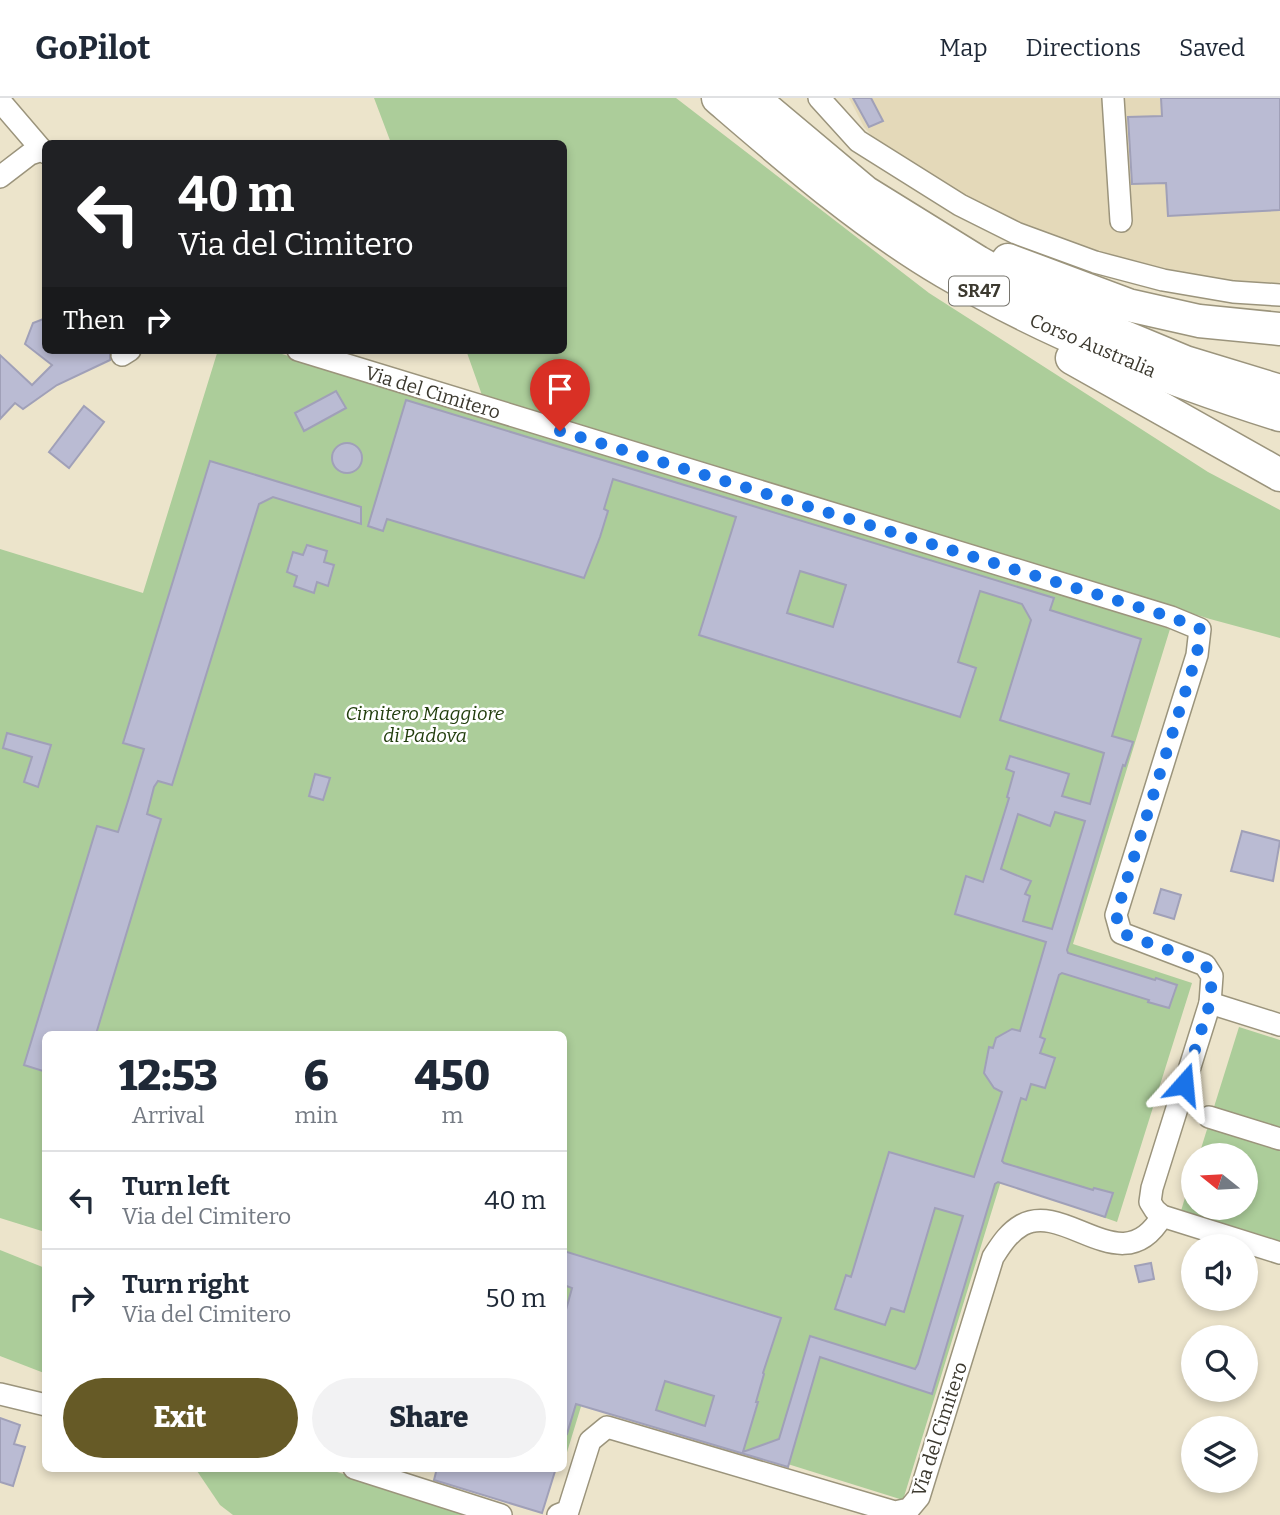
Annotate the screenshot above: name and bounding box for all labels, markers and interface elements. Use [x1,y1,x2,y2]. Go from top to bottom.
text: GoPilot [35,28,151,68]
text: Map [939,34,988,62]
text: Directions [1026,34,1141,62]
text: Saved [1179,34,1245,62]
text: 40 m [178,165,295,224]
icon: left [63,168,154,259]
text: Via del Cimitero [178,225,414,263]
road number: SR47 [949,276,1009,306]
icon: right [139,301,177,339]
text: Then [63,305,125,336]
street label: Corso Australia [1026,309,1160,383]
pin [530,359,590,431]
street label: Via del Cimitero [363,361,503,424]
icon: arrive [541,370,579,408]
park label: Cimitero Maggiore di Padova [346,702,505,747]
position arrow [1147,1047,1221,1121]
text: 12:53 [119,1051,218,1101]
text: 6 [304,1051,329,1101]
text: 450 [415,1051,490,1101]
text: Arrival [132,1101,205,1129]
text: min [295,1101,338,1129]
text: m [441,1101,463,1129]
north arrow [1181,1143,1258,1220]
map controls [1181,1143,1258,1493]
text: Turn left [122,1171,230,1202]
icon: left [63,1181,101,1219]
text: 40 m [484,1185,546,1216]
text: Via del Cimitero [122,1202,291,1230]
button: sound [1181,1234,1258,1311]
text: Turn right [122,1269,249,1300]
icon: right [63,1279,101,1317]
text: 50 m [485,1283,546,1314]
text: Via del Cimitero [122,1300,291,1328]
button: search [1181,1325,1258,1402]
street label: Via del Cimitero [907,1359,972,1499]
button: Exit [63,1378,298,1458]
button: Share [312,1378,546,1458]
button: layers [1181,1416,1258,1493]

